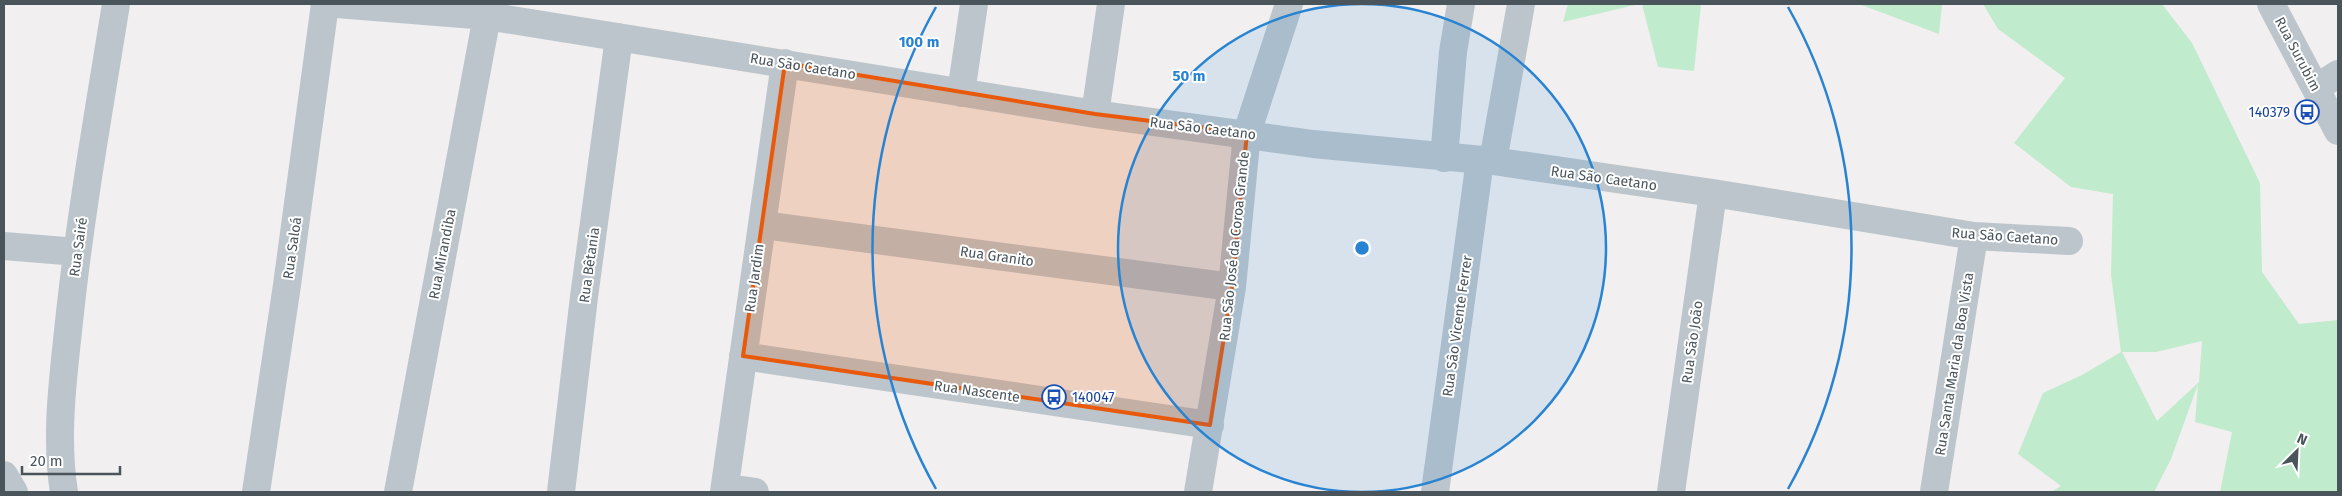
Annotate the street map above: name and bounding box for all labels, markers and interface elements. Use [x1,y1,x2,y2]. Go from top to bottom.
street label: Rua Surubim [2271,14,2324,94]
text: 100 m [899,33,939,51]
street label: Rua São Caetano [749,50,857,83]
text: 50 m [1172,67,1206,85]
bus stop icon: 140379 [2294,99,2320,125]
place label: 140379 [2249,104,2290,121]
street label: Rua São Caetano [1149,114,1257,143]
street label: Rua São José da Coroa Grande [1216,150,1253,342]
street label: Rua São Caetano [1550,163,1658,194]
street label: Rua Mirandiba [425,207,460,301]
street label: Rua Sairé [66,216,91,278]
street label: Rua Saloá [280,216,305,280]
street label: Rua São Caetano [1951,224,2059,249]
street label: Rua Bêtania [576,226,603,304]
centre of rings [1353,239,1371,257]
street label: Rua Jardim [741,243,768,313]
street label: Rua Granito [959,243,1035,270]
street label: Rua Sâo Vicente Ferrer [1439,254,1476,398]
street label: Rua Santa Maria da Boa Vista [1932,271,1977,457]
street label: Rua São João [1678,300,1707,384]
street label: Rua Nascente [933,377,1021,406]
bus stop icon: 140047 [1041,384,1067,410]
place label: 140047 [1072,389,1114,406]
north arrow [2272,426,2322,476]
text: N [2294,430,2310,449]
scale bar [22,444,120,476]
text: 20 m [30,452,63,470]

